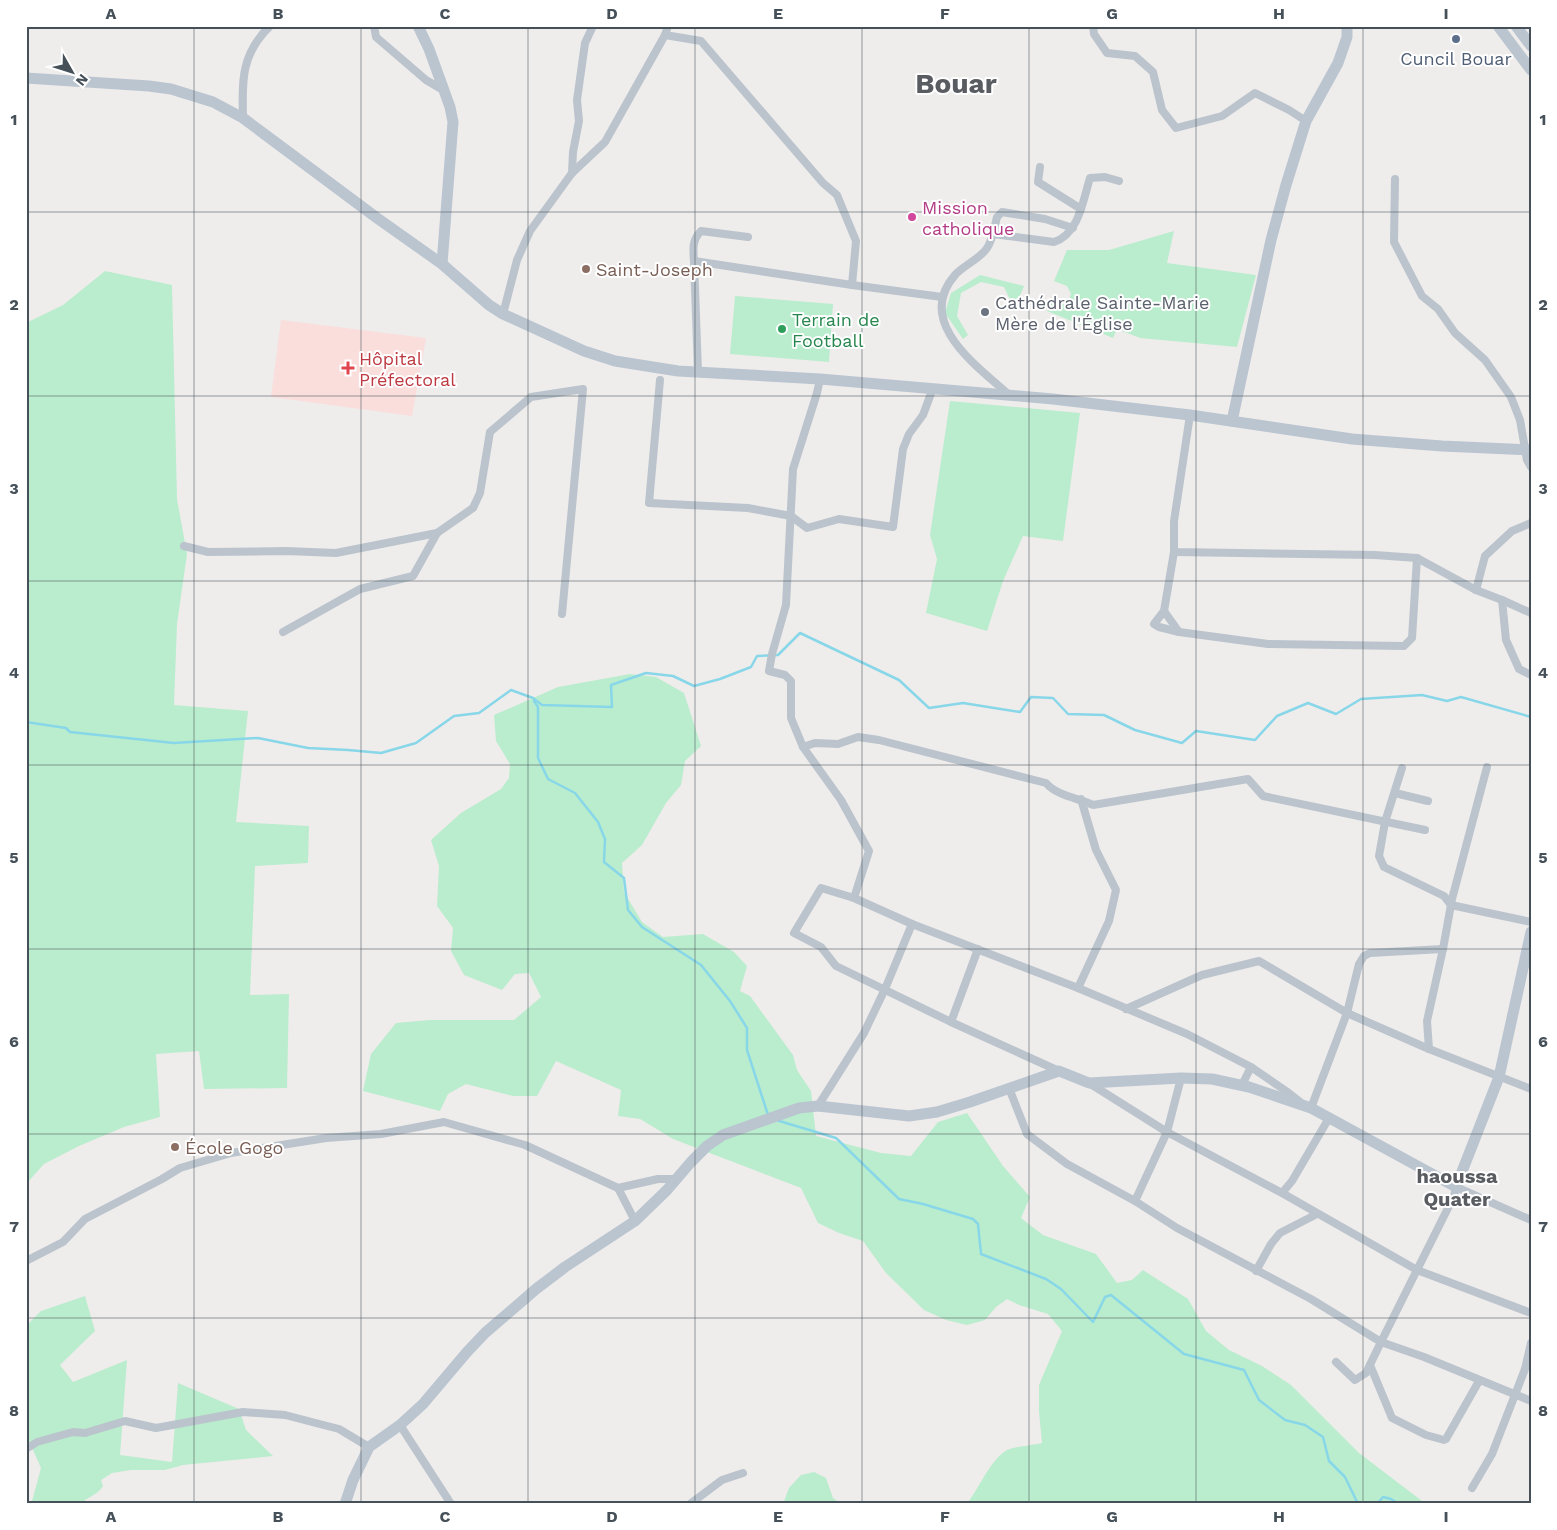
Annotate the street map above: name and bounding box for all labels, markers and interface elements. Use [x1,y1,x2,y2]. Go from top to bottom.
text: A [106,4,117,23]
text: B [273,4,284,23]
text: C [440,4,451,23]
text: D [606,4,618,23]
text: E [773,4,783,23]
text: F [940,4,950,23]
text: G [1106,4,1118,23]
text: H [1273,4,1285,23]
text: I [1443,4,1449,23]
marker: Cuncil Bouar [1450,33,1462,45]
north arrow [48,48,98,98]
place label: Cuncil Bouar [1400,48,1512,69]
district label: Bouar [915,67,997,100]
text: N [73,71,92,89]
text: 1 [11,110,17,129]
text: 1 [1540,110,1546,129]
place label: Mission catholique [922,197,1014,239]
marker: Mission catholique [906,211,918,223]
place label: Saint-Joseph [596,259,713,280]
marker: Saint-Joseph [580,263,592,275]
place label: Cathédrale Sainte-Marie Mère de l'Église [995,292,1209,334]
text: 2 [9,295,19,314]
text: 2 [1538,295,1548,314]
marker: Cathédrale Sainte-Marie Mère de l'Église [979,306,991,318]
place label: Terrain de Football [792,309,880,351]
marker: Terrain de Football [776,323,788,335]
place label: Hôpital Préfectoral [359,348,456,390]
marker: Hôpital Préfectoral [341,361,355,375]
text: 3 [9,479,19,498]
text: 3 [1538,479,1548,498]
text: 4 [9,663,19,682]
text: 4 [1538,663,1548,682]
text: 5 [9,848,19,867]
text: 5 [1538,848,1548,867]
text: 6 [9,1032,19,1051]
text: 6 [1538,1032,1548,1051]
place label: École Gogo [185,1137,283,1158]
marker: École Gogo [169,1141,181,1153]
district label: haoussa Quater [1416,1164,1498,1211]
text: 7 [9,1217,19,1236]
text: 7 [1538,1217,1548,1236]
text: 8 [9,1401,19,1420]
text: 8 [1538,1401,1548,1420]
text: A [106,1507,117,1526]
text: B [273,1507,284,1526]
text: C [440,1507,451,1526]
text: D [606,1507,618,1526]
text: E [773,1507,783,1526]
text: F [940,1507,950,1526]
text: G [1106,1507,1118,1526]
text: H [1273,1507,1285,1526]
text: I [1443,1507,1449,1526]

